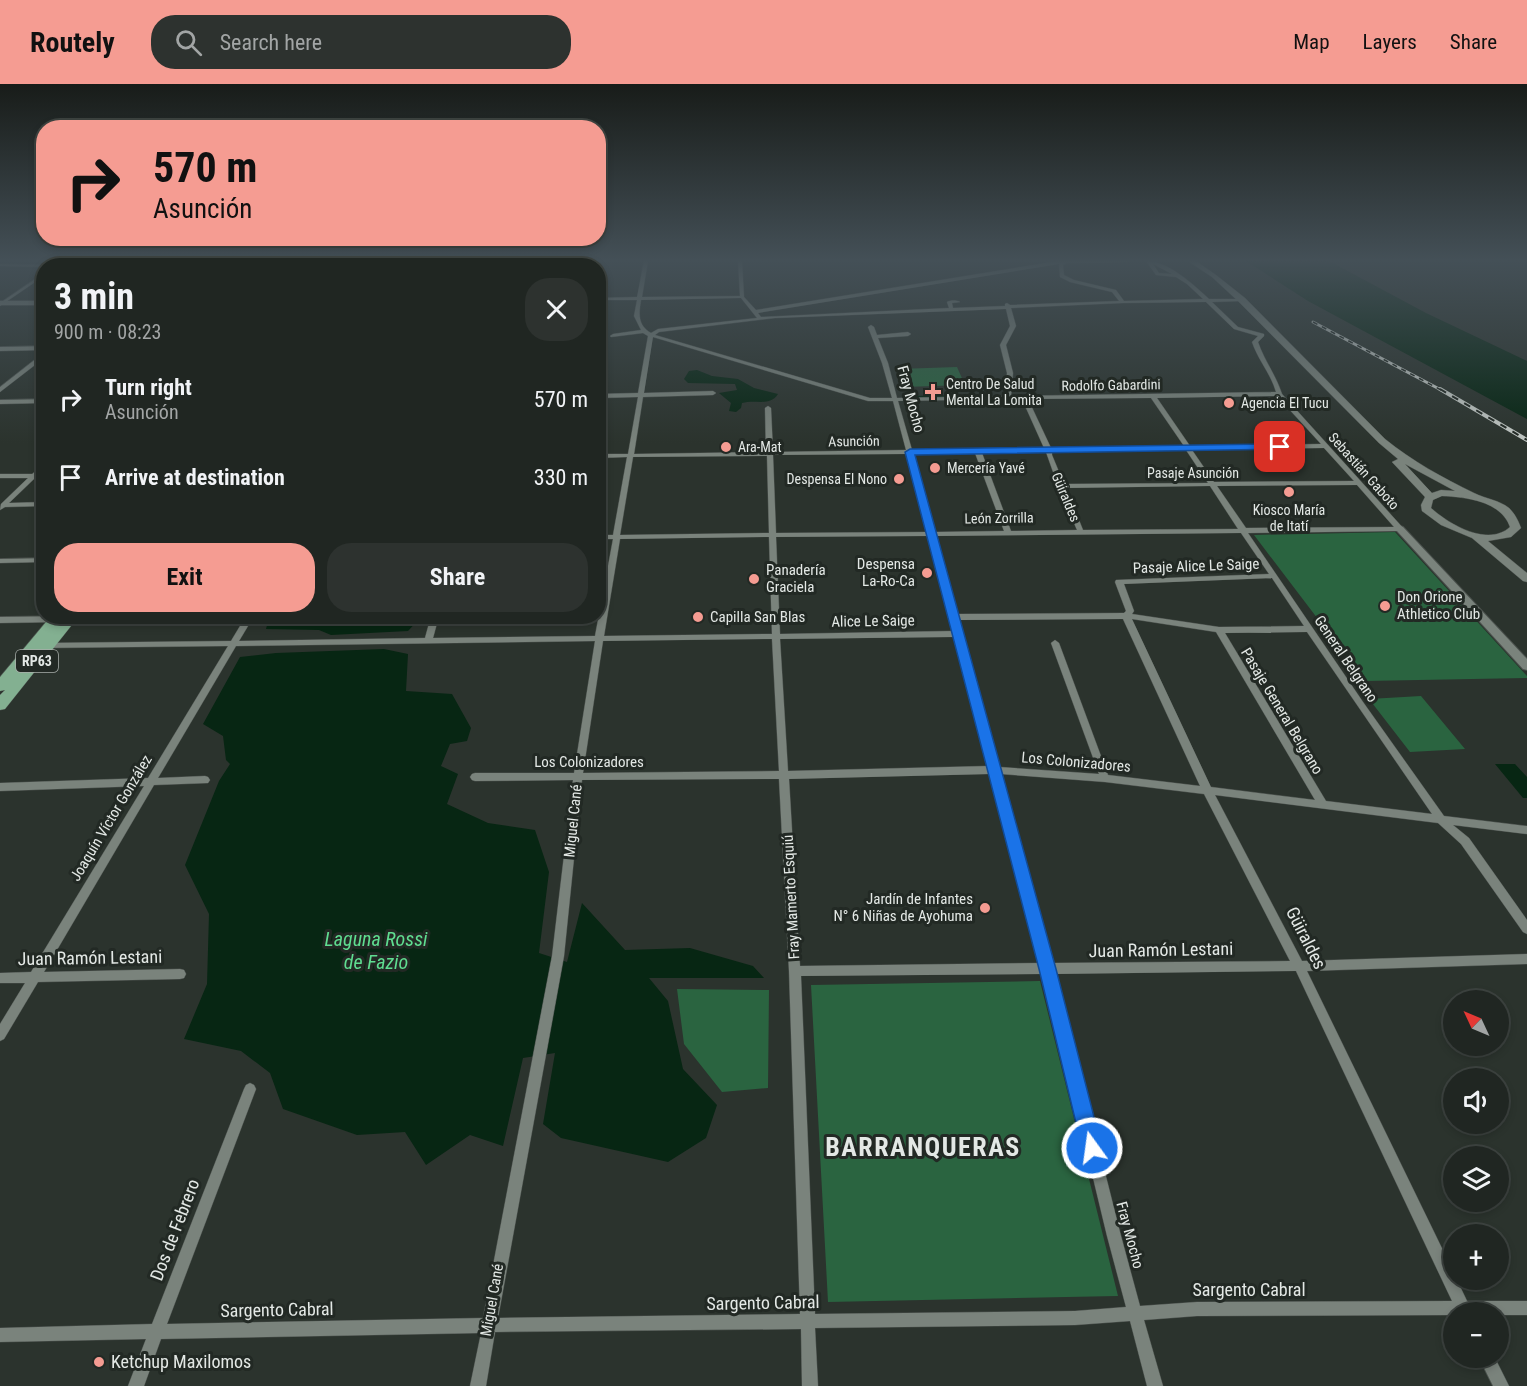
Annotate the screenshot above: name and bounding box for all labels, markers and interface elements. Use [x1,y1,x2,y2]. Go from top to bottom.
search box [151,15,571,69]
text: Routely [30,26,115,59]
icon: search [172,26,205,59]
text: Search here [220,30,322,55]
text: Map [1293,30,1330,54]
text: Layers [1363,30,1417,54]
text: Share [1450,30,1497,54]
text: 570 m [153,143,258,192]
icon: right [54,144,132,222]
text: Asunción [153,193,252,225]
text: 3 min [54,276,134,318]
button: close [525,278,588,341]
text: 900 m · 08:23 [54,320,161,344]
street label: Fray Mocho [893,364,929,434]
text: Turn right [105,375,192,400]
place label: Centro De Salud Mental La Lomita [946,376,1042,408]
street label: Rodolfo Gabardini [1061,376,1161,394]
icon: right [54,383,87,416]
marker: Centro De Salud Mental La Lomita [924,383,942,401]
text: 570 m [534,387,588,412]
place label: Agencia El Tucu [1241,395,1329,411]
marker: Agencia El Tucu [1222,396,1236,410]
text: Asunción [105,400,179,424]
pin [1254,421,1305,472]
street label: Sebastián Gaboto [1325,429,1403,513]
icon: arrive [1263,430,1296,463]
street label: Asunción [828,433,880,449]
place label: Ara-Mat [738,439,782,455]
marker: Ara-Mat [719,440,733,454]
place label: Mercería Yavé [947,460,1025,476]
icon: arrive [54,461,87,494]
marker: Mercería Yavé [928,461,942,475]
text: Arrive at destination [105,465,285,490]
text: 330 m [534,465,588,490]
street label: Pasaje Asunción [1147,465,1239,481]
street label: Güiraldes [1048,470,1084,524]
place label: Despensa El Nono [787,471,887,487]
marker: Despensa El Nono [892,472,906,486]
marker: Kiosco María de Itatí [1282,485,1296,499]
place label: Kiosco María de Itatí [1253,502,1325,534]
street label: León Zorrilla [964,509,1034,527]
button: Exit [54,543,315,612]
button: Share [327,543,588,612]
place label: Despensa La-Ro-Ca [857,555,915,590]
street label: Pasaje Alice Le Saige [1132,555,1260,577]
place label: Panadería Graciela [766,561,826,596]
marker: Despensa La-Ro-Ca [920,566,934,580]
marker: Panadería Graciela [747,572,761,586]
place label: Don Orione Athletico Club [1397,588,1480,623]
marker: Don Orione Athletico Club [1378,599,1392,613]
place label: Capilla San Blas [710,608,806,626]
marker: Capilla San Blas [691,610,705,624]
street label: Alice Le Saige [831,611,915,631]
street label: General Belgrano [1310,612,1382,706]
street label: Pasaje General Belgrano [1237,645,1327,777]
road number: RP63 [16,650,58,672]
street label: Los Colonizadores [1021,748,1132,776]
street label: Joaquín Víctor González [66,752,156,884]
street label: Los Colonizadores [534,753,644,771]
street label: Miguel Cané [560,784,586,858]
street label: Fray Mamerto Esquiú [779,834,803,960]
place label: Jardín de Infantes N° 6 Niñas de Ayohuma [834,890,973,925]
marker: Jardín de Infantes N° 6 Niñas de Ayohuma [978,901,992,915]
street label: Güiraldes [1282,903,1331,972]
water label: Laguna Rossi de Fazio [325,927,428,974]
street label: Juan Ramón Lestani [1089,938,1233,961]
street label: Juan Ramón Lestani [18,946,162,969]
north arrow [1443,990,1509,1056]
map controls [1443,990,1509,1368]
button: sound [1443,1068,1509,1134]
position arrow [1060,1116,1124,1180]
district label: BARRANQUERAS [825,1132,1021,1162]
button: layers [1443,1146,1509,1212]
street label: Dos de Febrero [146,1176,204,1284]
street label: Fray Mocho [1112,1200,1148,1270]
button: + [1443,1224,1509,1290]
street label: Miguel Cané [477,1262,507,1338]
street label: Sargento Cabral [1192,1279,1306,1300]
street label: Sargento Cabral [706,1291,820,1314]
street label: Sargento Cabral [220,1298,334,1321]
button: − [1443,1302,1509,1368]
place label: Ketchup Maxilomos [111,1351,251,1372]
marker: Ketchup Maxilomos [92,1355,106,1369]

